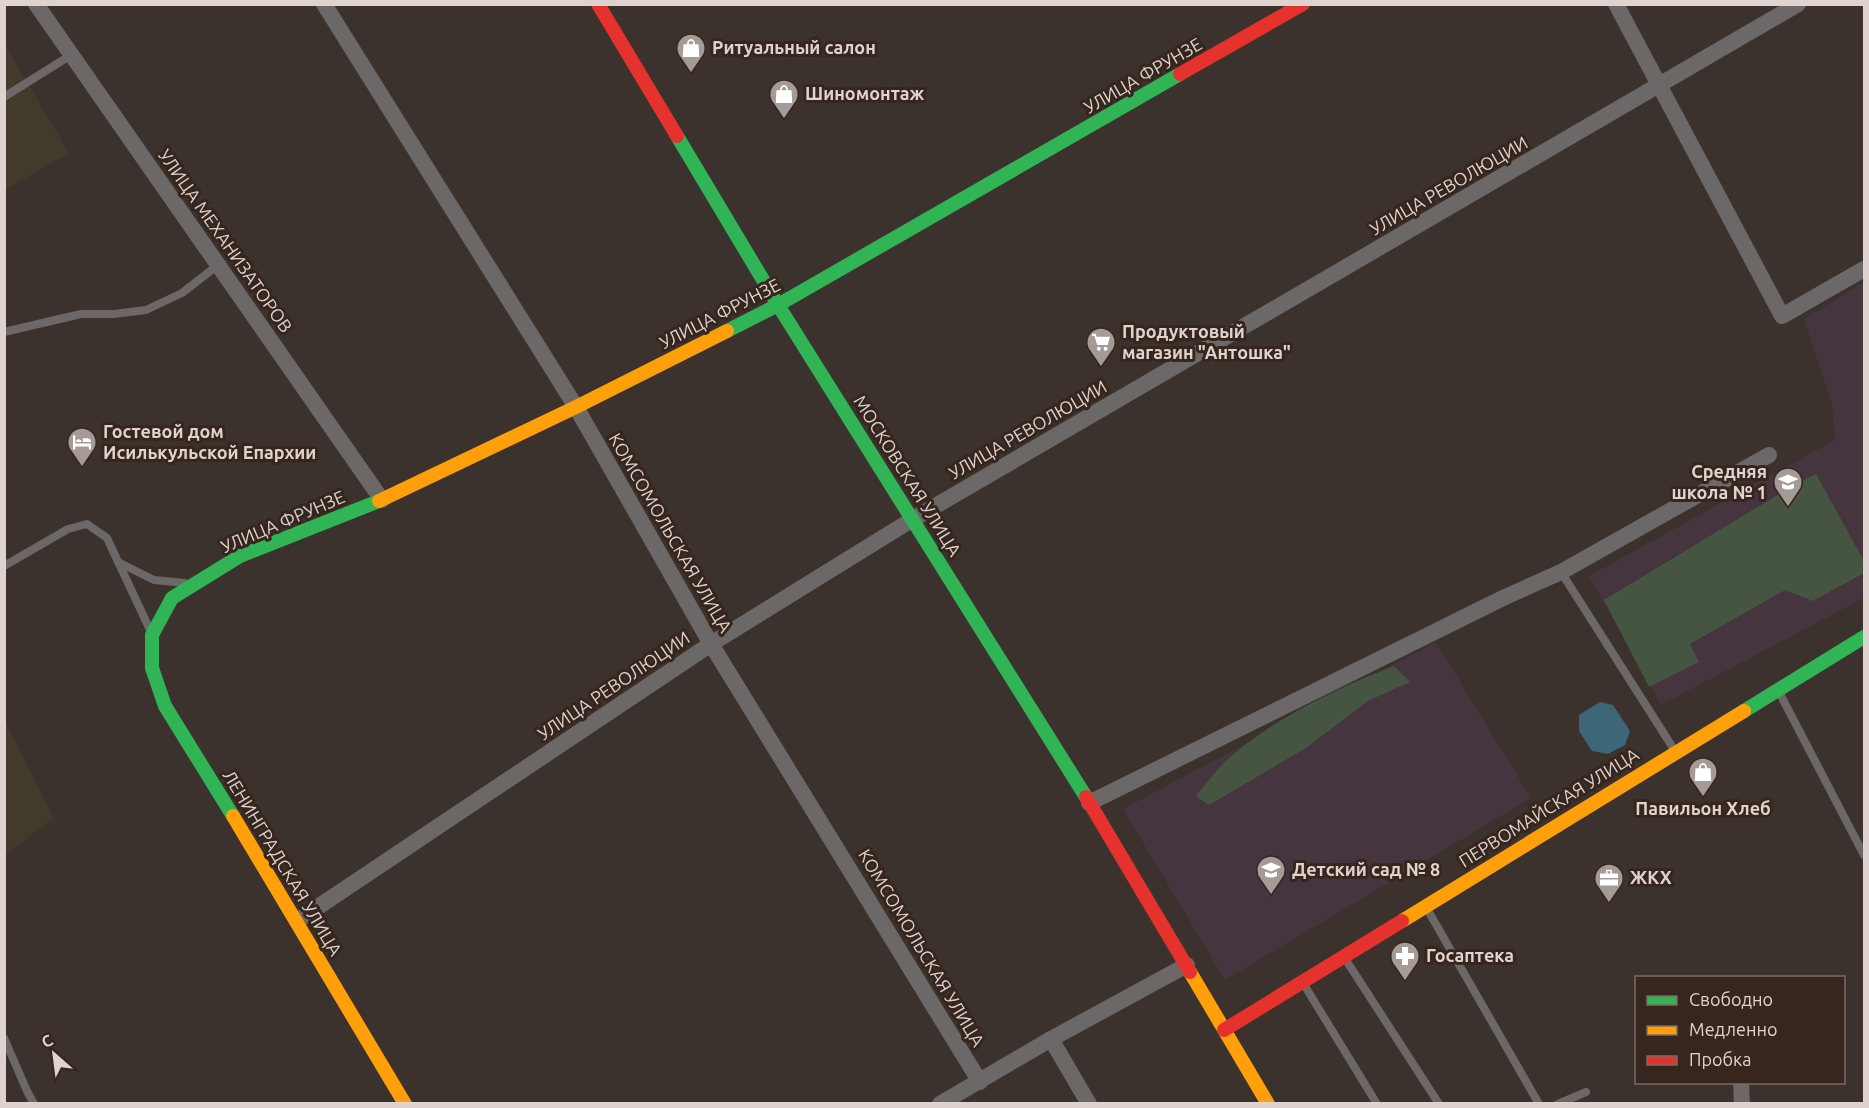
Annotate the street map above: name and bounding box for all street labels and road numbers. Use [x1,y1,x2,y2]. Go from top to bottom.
street label: УЛИЦА ФРУНЗЕ [1080,33,1205,117]
street label: УЛИЦА РЕВОЛЮЦИИ [1366,132,1531,238]
street label: УЛИЦА МЕХАНИЗАТОРОВ [155,145,297,336]
street label: УЛИЦА ФРУНЗЕ [656,274,783,352]
street label: УЛИЦА РЕВОЛЮЦИИ [945,376,1110,482]
street label: МОСКОВСКАЯ УЛИЦА [850,391,966,560]
street label: КОМСОМОЛЬСКАЯ УЛИЦА [605,429,736,636]
street label: УЛИЦА ФРУНЗЕ [218,486,348,556]
street label: УЛИЦА РЕВОЛЮЦИИ [534,627,693,743]
street label: ПЕРВОМАЙСКАЯ УЛИЦА [1455,743,1642,871]
street label: ЛЕНИНГРАДСКАЯ УЛИЦА [219,766,346,959]
street label: КОМСОМОЛЬСКАЯ УЛИЦА [855,845,989,1050]

